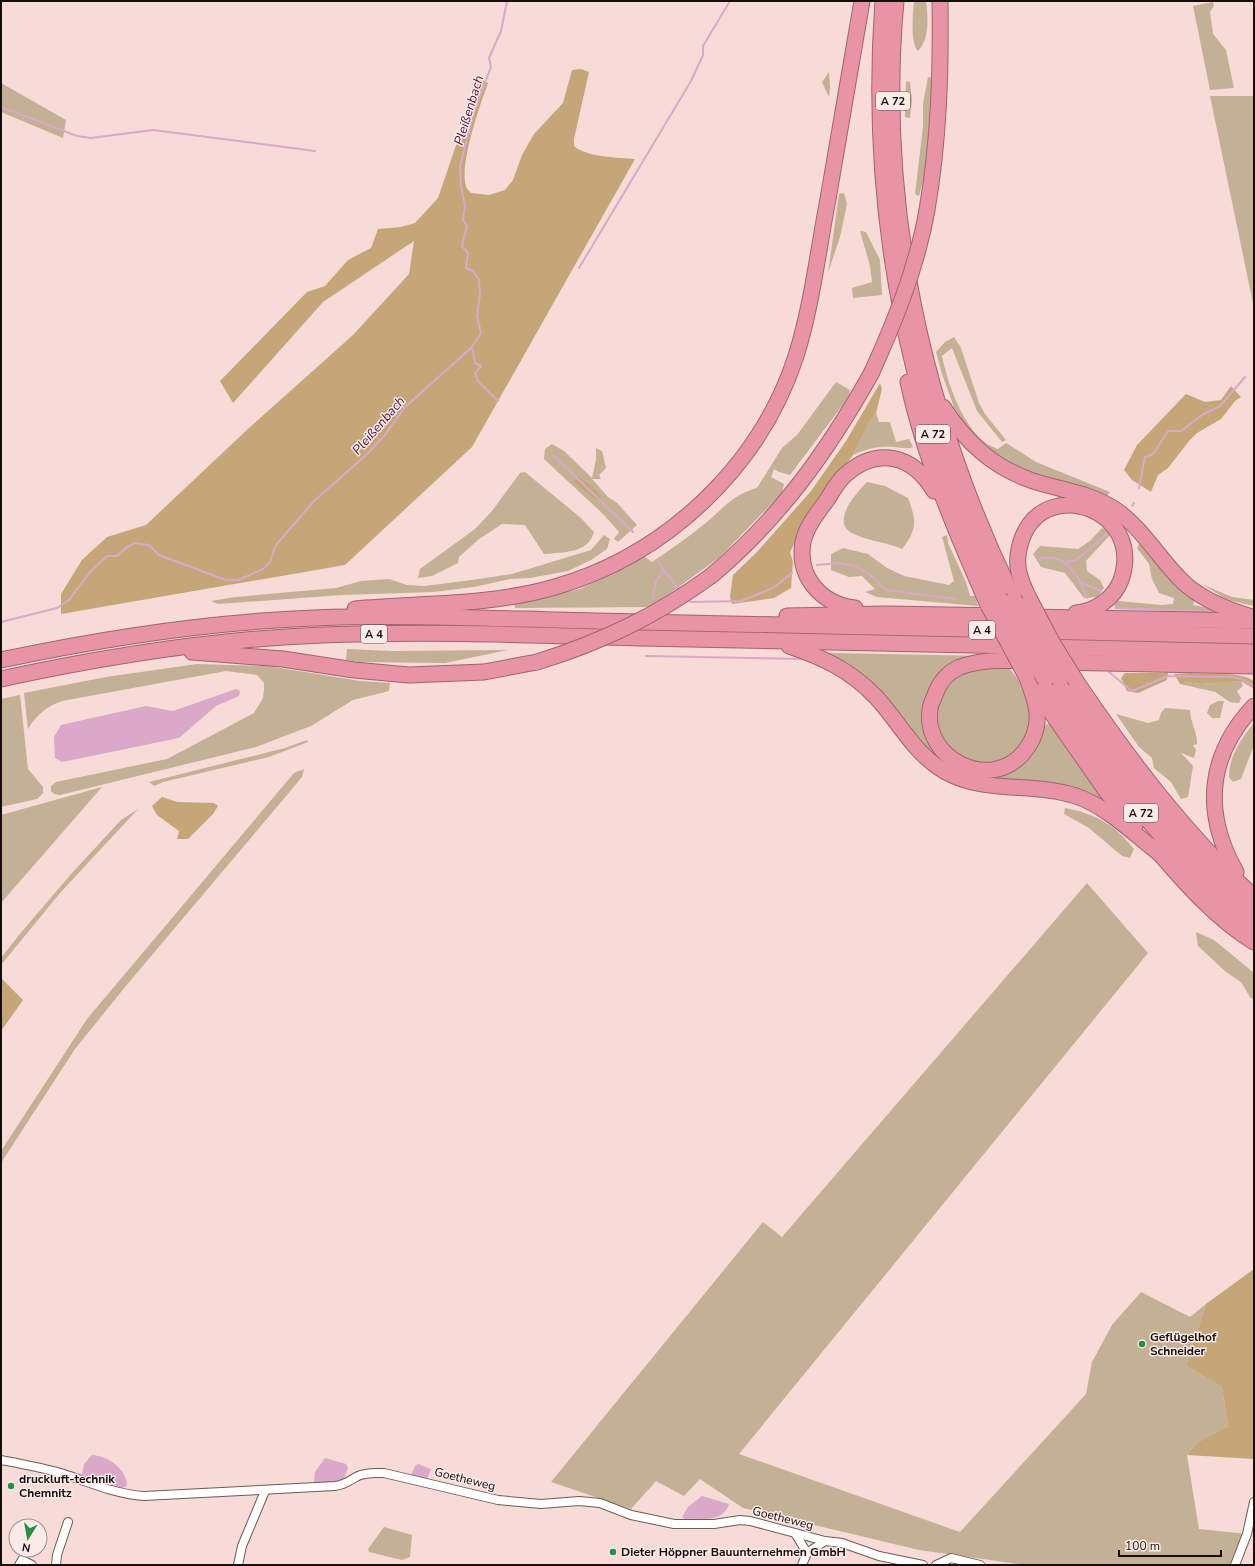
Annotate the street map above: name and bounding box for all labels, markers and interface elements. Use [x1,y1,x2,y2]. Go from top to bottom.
water label: Pleißenbach [450,73,488,147]
road number: A 72 [876,92,910,110]
water label: Pleißenbach [348,393,409,459]
road number: A 72 [916,425,950,443]
road number: A 4 [969,621,995,639]
road number: A 4 [361,625,387,643]
road number: A 72 [1124,804,1158,822]
place label: Geflügelhof Schneider [1150,1329,1217,1359]
marker: Geflügelhof Schneider [1137,1339,1147,1349]
street label: Goetheweg [433,1464,497,1494]
place label: druckluft-technik Chemnitz [19,1471,115,1501]
marker: druckluft-technik Chemnitz [6,1481,16,1491]
street label: Goetheweg [751,1503,815,1533]
north arrow [8,1518,48,1558]
scale bar [1119,1532,1221,1558]
text: 100 m [1125,1538,1160,1554]
text: N [21,1539,32,1555]
place label: Dieter Höppner Bauunternehmen GmbH [621,1544,846,1560]
marker: Dieter Höppner Bauunternehmen GmbH [608,1547,618,1557]

